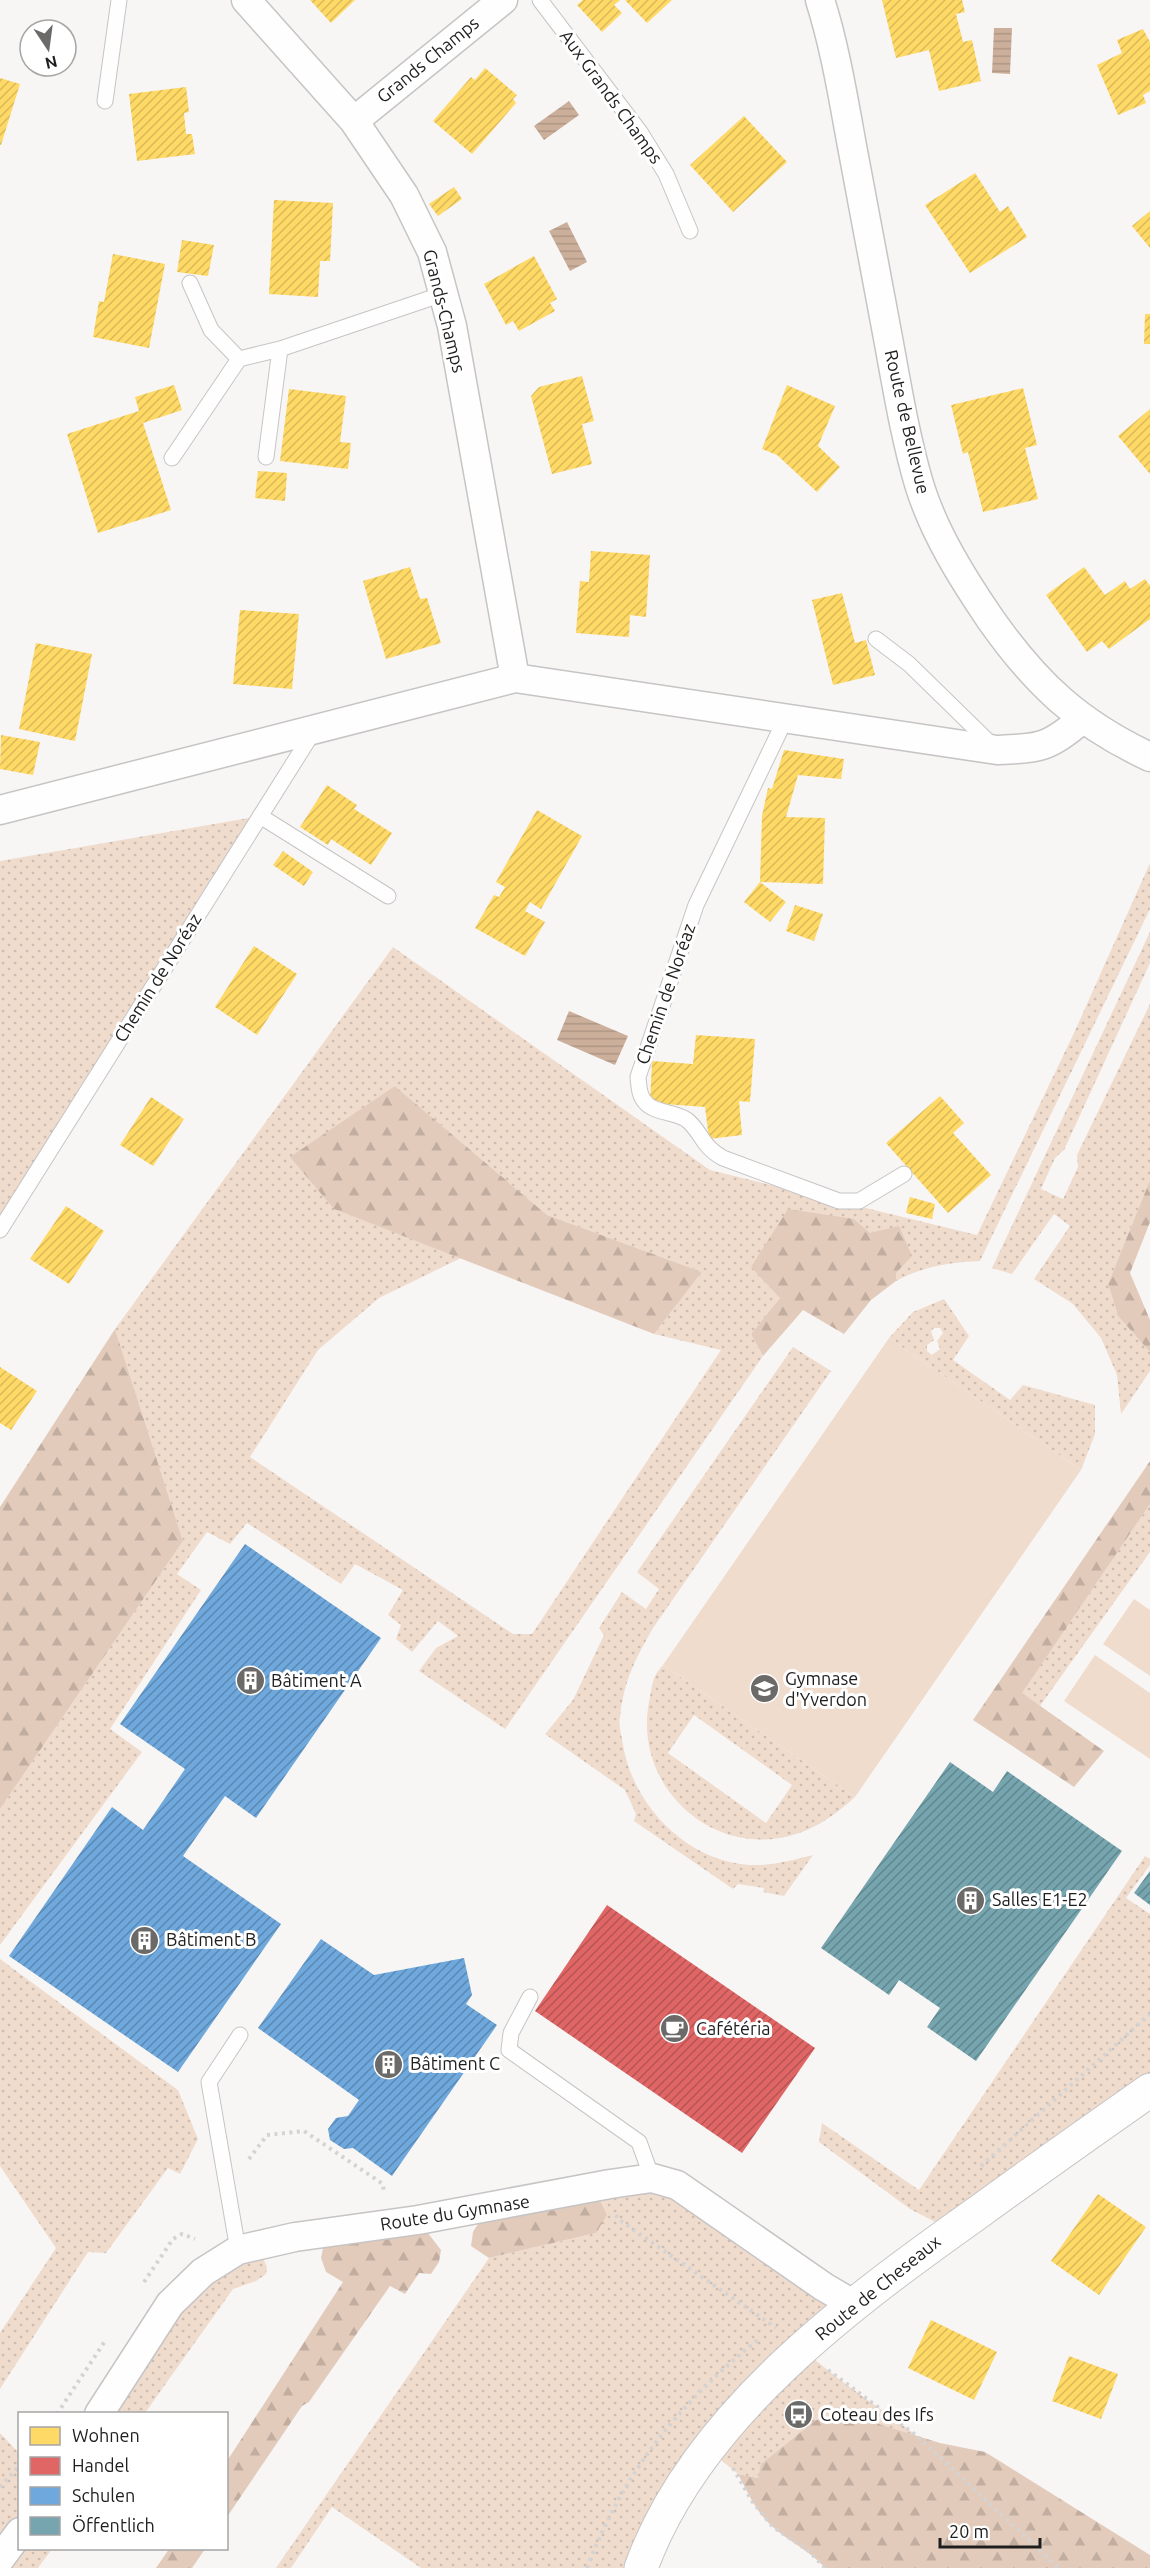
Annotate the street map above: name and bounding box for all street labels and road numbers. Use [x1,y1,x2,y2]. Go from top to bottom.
street label: Grands Champs [372,12,482,106]
street label: Aux Grands Champs [557,26,667,167]
street label: Grands-Champs [420,247,470,375]
street label: Route de Bellevue [882,348,934,496]
street label: Chemin de Noréaz [110,909,205,1045]
street label: Chemin de Noréaz [632,921,699,1067]
street label: Route du Gymnase [379,2190,531,2234]
street label: Route de Cheseaux [811,2231,944,2344]

